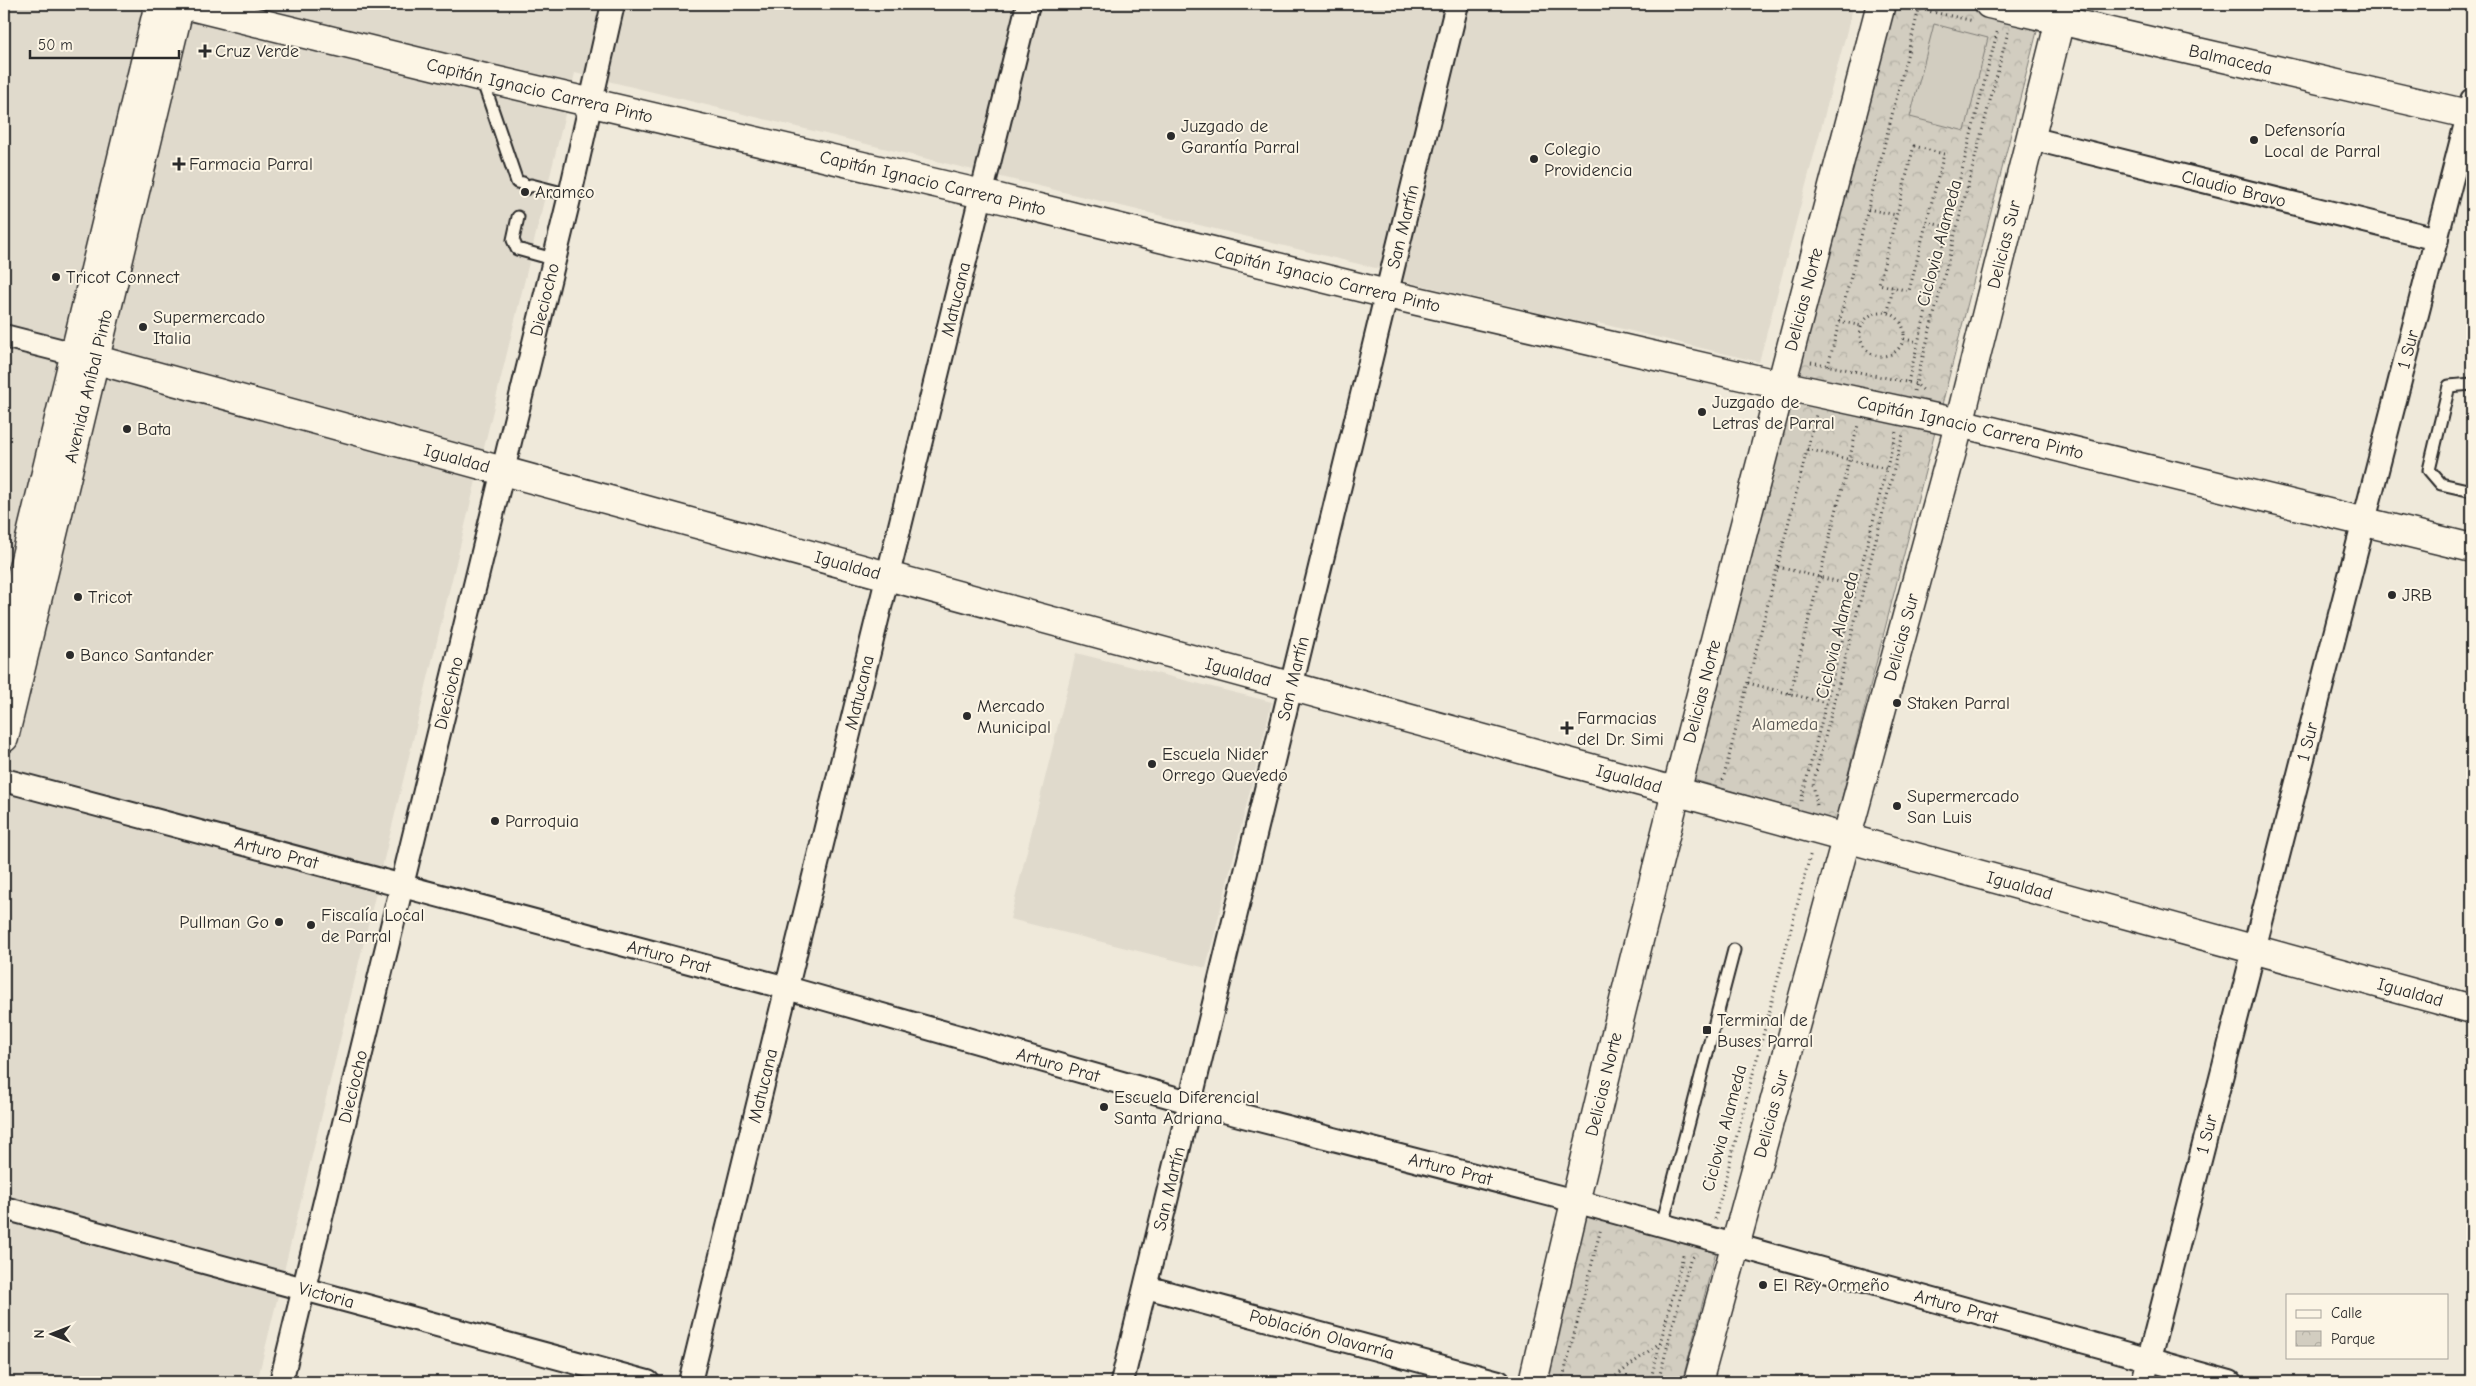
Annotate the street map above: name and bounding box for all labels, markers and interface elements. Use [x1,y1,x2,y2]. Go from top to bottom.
scale bar [30,28,179,60]
text: 50 m [38,36,73,54]
street label: Balmaceda [2187,40,2274,80]
place label: Cruz Verde [215,41,299,62]
marker: Cruz Verde [199,45,211,57]
street label: Capitán Ignacio Carrera Pinto [424,54,655,128]
place label: Juzgado de Garantía Parral [1181,116,1300,158]
place label: Defensoría Local de Parral [2264,120,2381,162]
marker: Juzgado de Garantía Parral [1165,130,1177,142]
marker: Defensoría Local de Parral [2248,134,2260,146]
place label: Colegio Providencia [1544,139,1632,181]
street label: Capitán Ignacio Carrera Pinto [818,146,1048,220]
marker: Colegio Providencia [1528,153,1540,165]
place label: Farmacia Parral [189,154,313,175]
marker: Farmacia Parral [173,158,185,170]
street label: Claudio Bravo [2179,166,2288,212]
street label: Ciclovia Alameda [1912,177,1967,309]
place label: Aramco [535,182,595,203]
street label: San Martín [1383,183,1424,271]
marker: Aramco [519,186,531,198]
street label: Delicias Sur [1983,197,2026,291]
street label: Capitán Ignacio Carrera Pinto [1212,242,1442,317]
street label: Delicias Norte [1780,245,1828,353]
street label: Matucana [937,260,975,339]
street label: Dieciocho [526,261,564,338]
place label: Tricot Connect [66,267,180,288]
marker: Tricot Connect [50,271,62,283]
street label: Avenida Aníbal Pinto [60,307,117,465]
place label: Supermercado Italia [153,307,265,349]
marker: Supermercado Italia [137,321,149,333]
street label: 1 Sur [2393,327,2424,371]
place label: Juzgado de Letras de Parral [1712,392,1835,434]
street label: Capitán Ignacio Carrera Pinto [1855,392,2086,464]
marker: Juzgado de Letras de Parral [1696,406,1708,418]
place label: Bata [137,419,171,440]
marker: Bata [121,423,133,435]
street label: Igualdad [422,440,492,478]
street label: Igualdad [812,547,883,585]
street label: Ciclovia Alameda [1812,569,1863,701]
place label: JRB [2402,585,2432,606]
place label: Tricot [88,587,133,608]
marker: JRB [2386,589,2398,601]
street label: Delicias Sur [1880,590,1924,684]
marker: Tricot [72,591,84,603]
street label: San Martín [1273,634,1314,723]
street label: Delicias Norte [1679,637,1726,746]
place label: Banco Santander [80,645,214,666]
marker: Banco Santander [64,649,76,661]
street label: Matucana [840,653,879,732]
street label: Igualdad [1203,653,1274,691]
street label: Dieciocho [430,654,468,732]
place label: Staken Parral [1907,693,2010,714]
place label: Mercado Municipal [977,696,1051,738]
marker: Staken Parral [1891,697,1903,709]
place label: Farmacias del Dr. Simi [1577,708,1664,750]
marker: Mercado Municipal [961,710,973,722]
park label: Alameda [1752,714,1818,735]
street label: 1 Sur [2293,719,2323,764]
marker: Farmacias del Dr. Simi [1561,722,1573,734]
place label: Escuela Nider Orrego Quevedo [1162,744,1288,786]
marker: Escuela Nider Orrego Quevedo [1146,758,1158,770]
street label: Igualdad [1594,760,1664,798]
place label: Supermercado San Luis [1907,786,2019,828]
marker: Supermercado San Luis [1891,800,1903,812]
place label: Parroquia [505,811,579,832]
marker: Parroquia [489,815,501,827]
street label: Arturo Prat [232,832,321,874]
street label: Igualdad [1984,867,2055,905]
place label: Fiscalía Local de Parral [321,905,424,947]
place label: Pullman Go [179,912,269,933]
marker: Pullman Go [273,916,285,928]
marker: Fiscalía Local de Parral [305,919,317,931]
street label: Arturo Prat [625,936,714,978]
street label: Igualdad [2375,974,2446,1012]
place label: Terminal de Buses Parral [1717,1010,1813,1052]
marker: Terminal de Buses Parral [1701,1024,1713,1036]
street label: Delicias Norte [1581,1030,1627,1138]
street label: Arturo Prat [1014,1044,1103,1087]
street label: Matucana [744,1046,782,1125]
street label: Dieciocho [334,1048,372,1125]
street label: Ciclovia Alameda [1697,1062,1752,1194]
street label: Delicias Sur [1750,1067,1794,1160]
place label: Escuela Diferencial Santa Adriana [1114,1087,1259,1129]
marker: Escuela Diferencial Santa Adriana [1098,1101,1110,1113]
street label: 1 Sur [2192,1112,2222,1156]
street label: San Martín [1149,1144,1190,1233]
street label: Arturo Prat [1406,1149,1495,1191]
place label: El Rey Ormeño [1773,1275,1890,1296]
street label: Victoria [296,1278,357,1313]
marker: El Rey Ormeño [1757,1279,1769,1291]
street label: Arturo Prat [1912,1285,2001,1329]
legend [2286,1294,2448,1358]
text: Calle [2331,1304,2363,1322]
street label: Población Olavarría [1247,1305,1396,1364]
north arrow [28,1308,78,1358]
text: N [31,1329,48,1339]
text: Parque [2331,1330,2376,1348]

